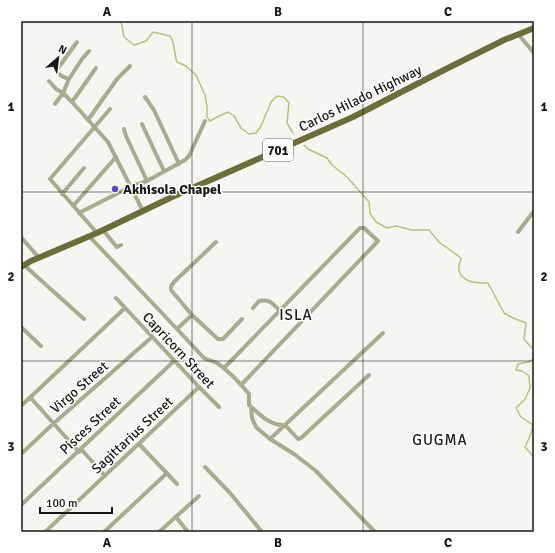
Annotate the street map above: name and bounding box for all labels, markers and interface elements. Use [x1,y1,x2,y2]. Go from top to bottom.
text: A [103,4,112,20]
text: B [274,4,282,20]
text: C [444,4,452,20]
north arrow [38,38,78,78]
text: N [56,42,69,57]
street label: Carlos Hilado Highway [296,61,425,136]
text: 1 [7,99,15,115]
text: 1 [540,99,548,115]
road number: 701 [263,139,293,161]
place label: Akhisola Chapel [123,181,222,198]
marker: Akhisola Chapel [110,184,120,194]
text: 2 [7,269,15,285]
text: 2 [540,269,548,285]
district label: ISLA [279,306,313,324]
street label: Capricorn Street [139,309,218,392]
street label: Virgo Street [47,358,112,417]
street label: Pisces Street [56,393,124,458]
street label: Sagittarius Street [88,393,177,477]
district label: GUGMA [412,431,468,449]
text: 3 [7,439,15,455]
text: 3 [540,439,548,455]
scale bar [40,489,112,515]
text: 100 m [46,496,78,511]
text: A [103,535,112,551]
text: B [274,535,282,551]
text: C [444,535,452,551]

